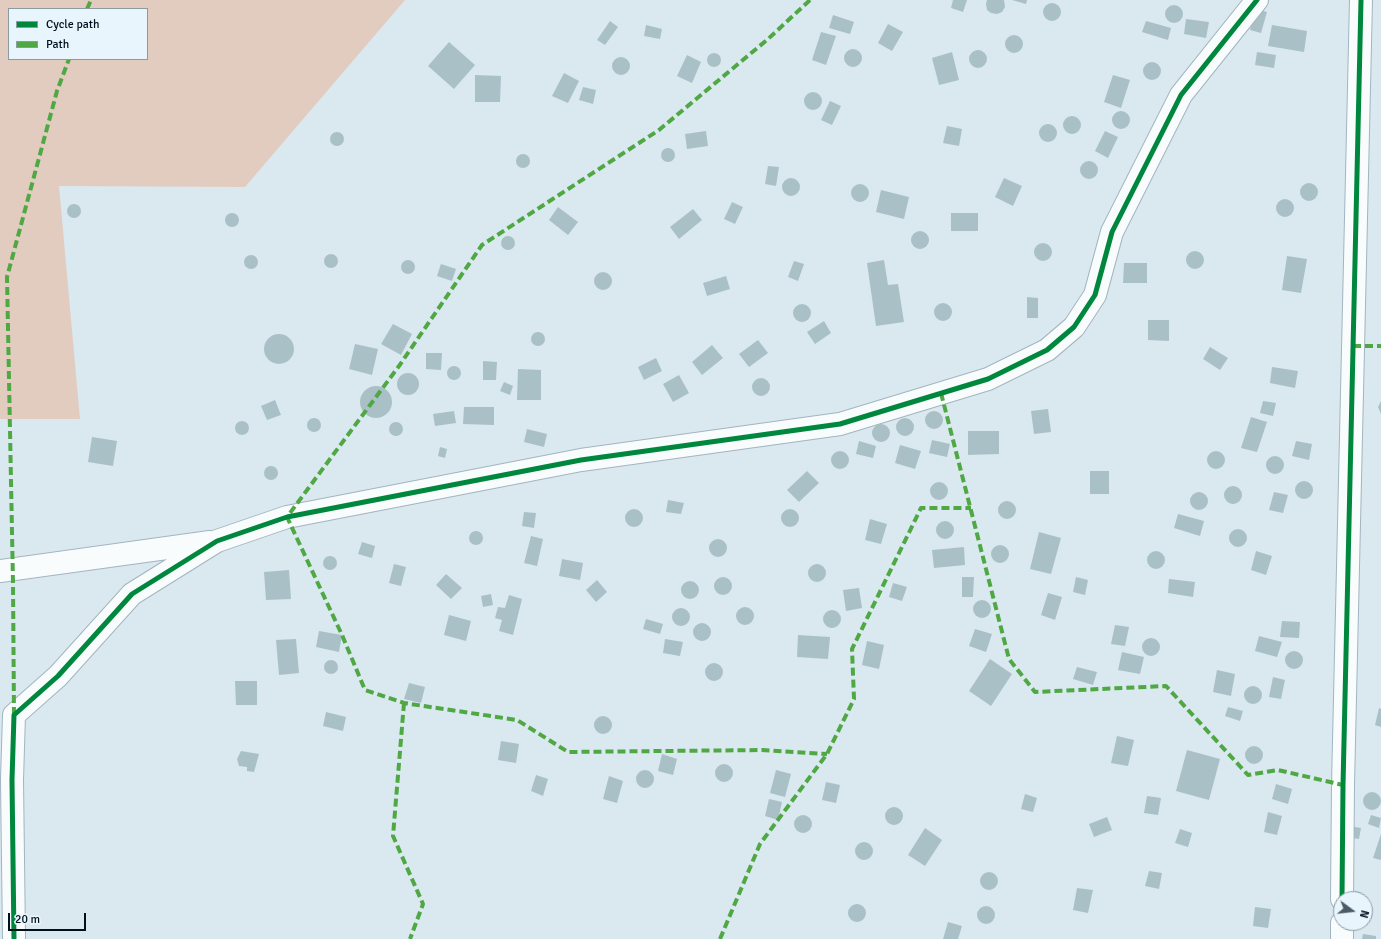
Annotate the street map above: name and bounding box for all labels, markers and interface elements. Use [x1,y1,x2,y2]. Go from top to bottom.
legend [8,8,148,60]
text: Cycle path [46,17,99,32]
text: Path [46,37,69,52]
north arrow [1333,891,1373,931]
scale bar [10,905,88,931]
text: N [1357,909,1371,919]
text: 20 m [15,912,40,927]

